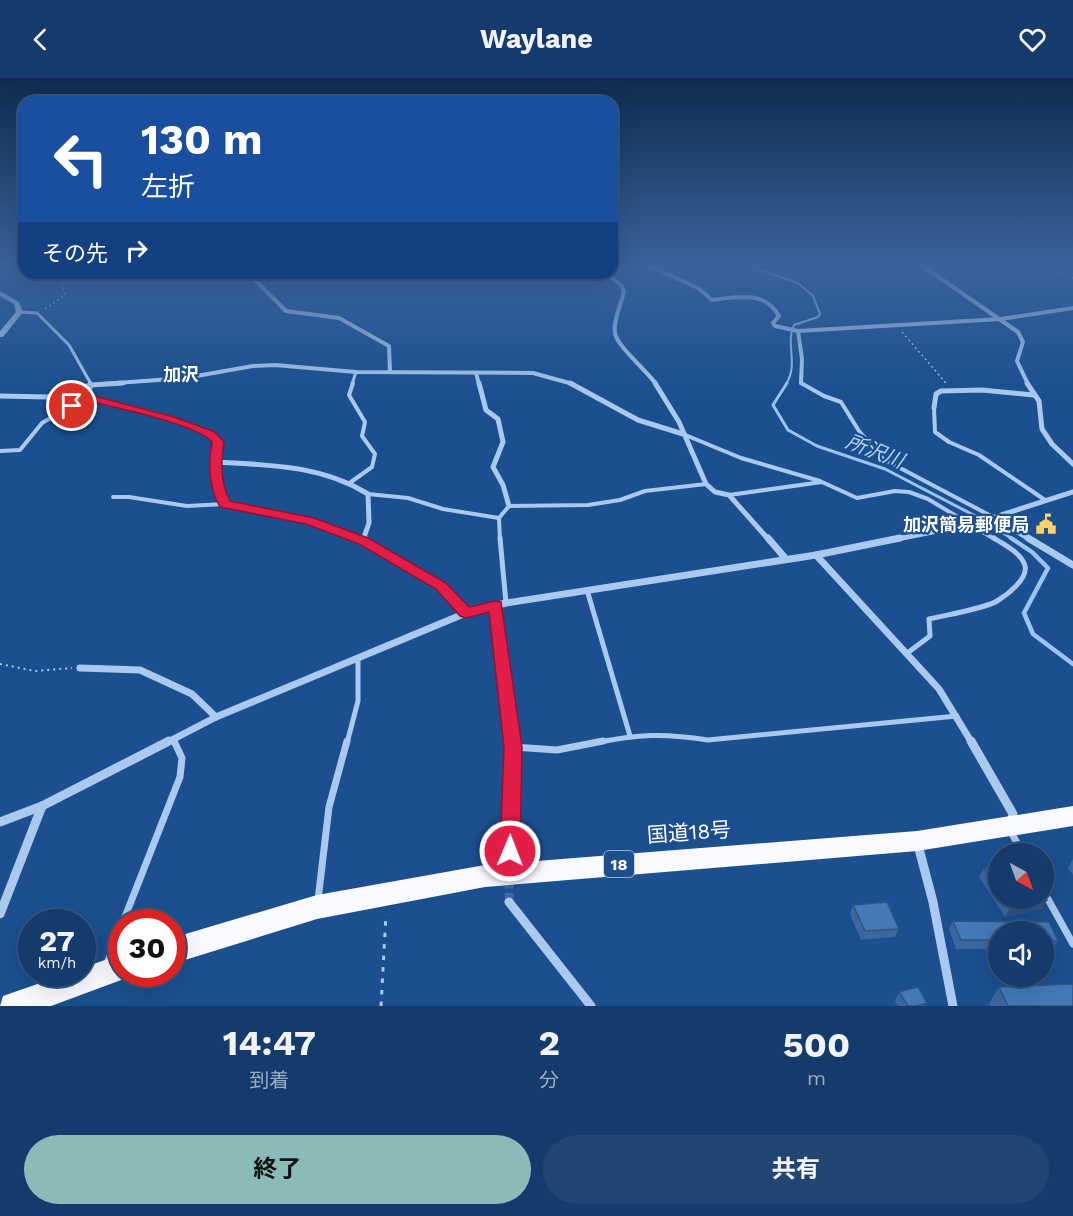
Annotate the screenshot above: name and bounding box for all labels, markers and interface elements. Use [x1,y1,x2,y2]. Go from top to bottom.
icon: back [24,23,57,56]
text: Waylane [480,23,593,55]
icon: heart [1016,23,1049,56]
text: 130 m [141,115,263,164]
icon: left [42,120,120,198]
text: 左折 [141,171,195,203]
icon: right [120,234,153,267]
text: その先 [42,241,108,266]
district label: 加沢 [163,364,199,385]
pin [46,380,97,431]
icon: arrive [55,389,88,422]
water label: 所沢川 [843,429,909,474]
public building icon: 加沢簡易郵便局 [1034,512,1058,536]
place label: 加沢簡易郵便局 [903,514,1029,535]
street label: 国道18号 [646,817,732,847]
position arrow [478,819,542,883]
north arrow [988,843,1054,909]
map controls [988,843,1054,987]
road number: 18 [604,851,634,877]
speed limit sign: 30 [108,909,186,987]
button: sound [988,921,1054,987]
text: 27 [39,923,75,958]
text: km/h [38,954,76,972]
text: 14:47 [223,1022,316,1064]
text: 2 [539,1022,560,1064]
text: 500 [783,1024,850,1066]
text: m [807,1066,826,1090]
text: 到着 [249,1068,289,1092]
text: 分 [539,1068,559,1092]
button: 終了 [24,1135,531,1204]
button: 共有 [543,1135,1049,1204]

